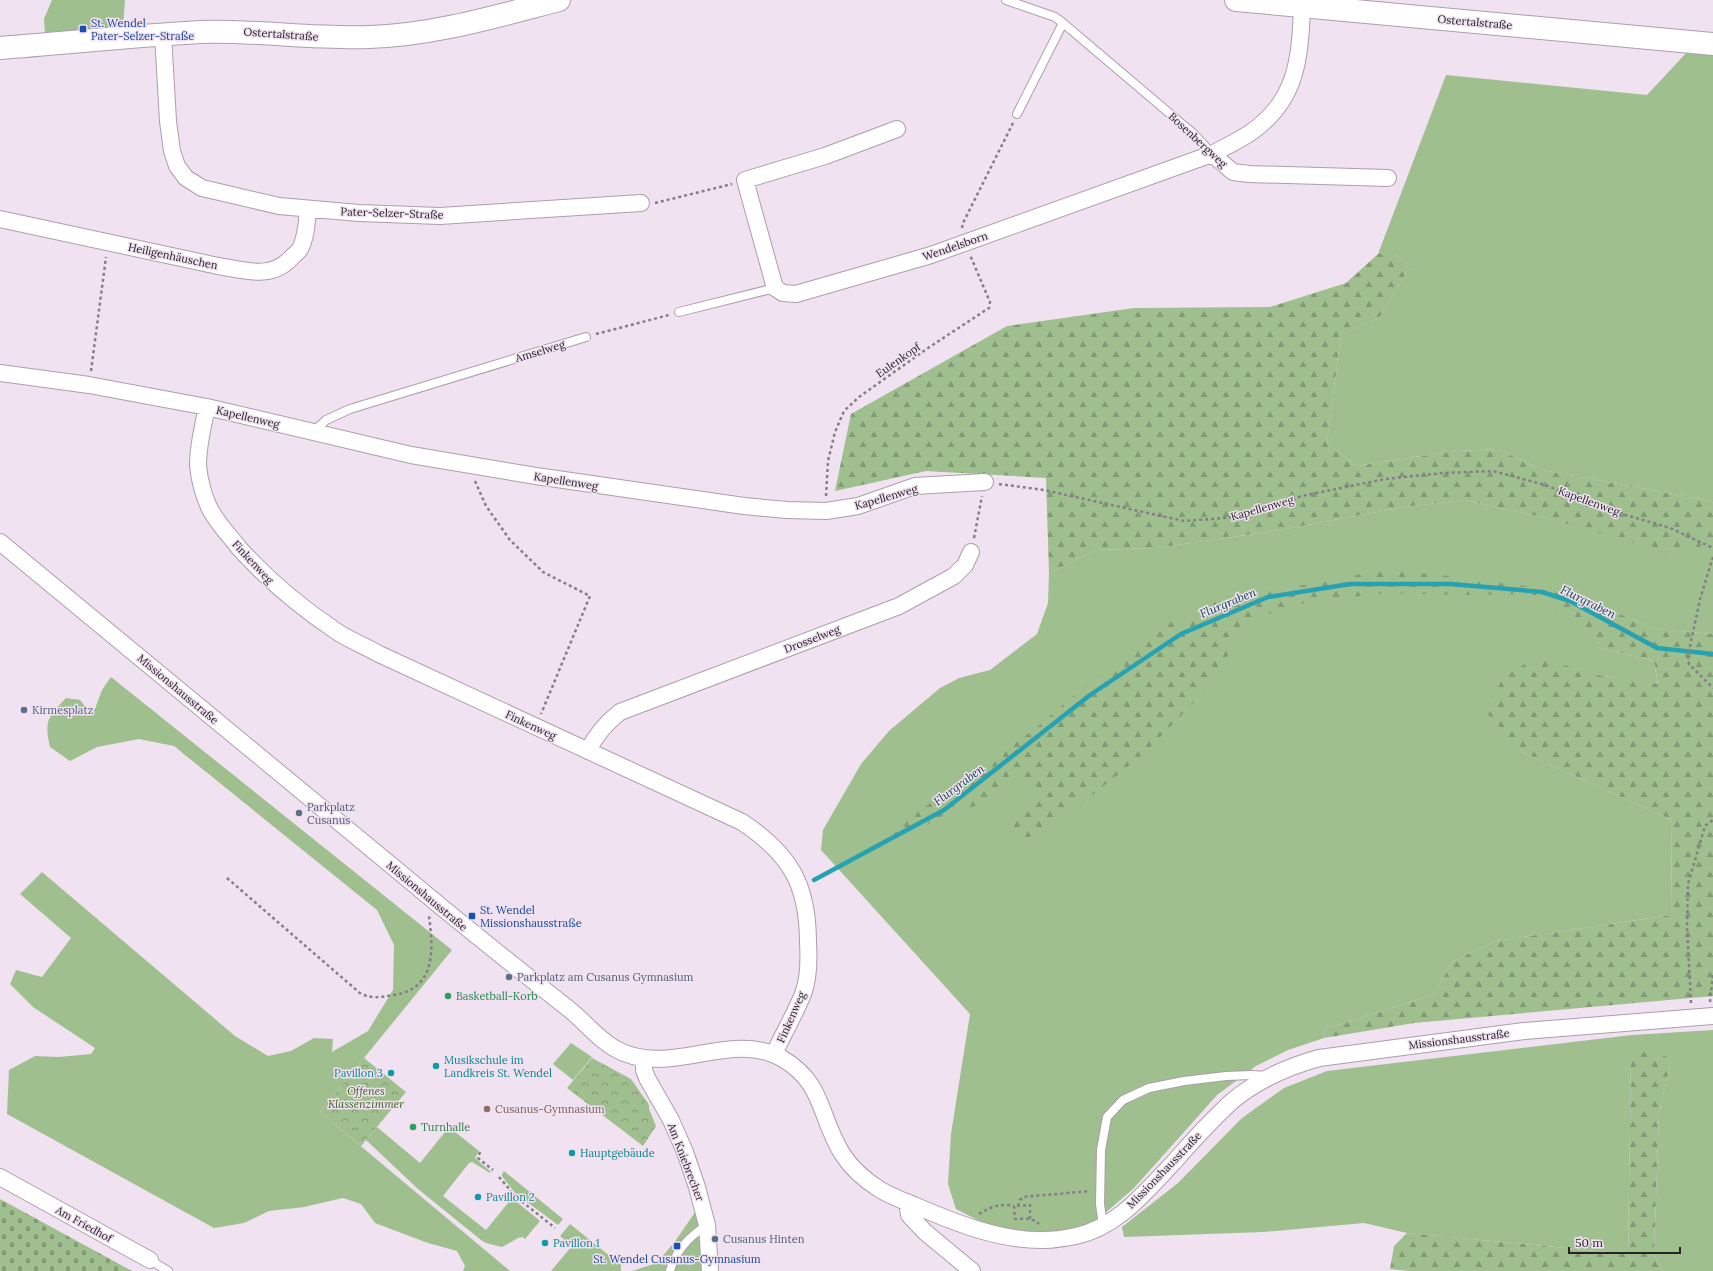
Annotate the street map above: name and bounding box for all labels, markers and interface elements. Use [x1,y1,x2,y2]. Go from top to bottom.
street label: Ostertalstraße [1437,12,1513,32]
place label: St. Wendel Pater-Selzer-Straße [91,16,194,43]
marker: St. Wendel Pater-Selzer-Straße [78,24,88,34]
street label: Ostertalstraße [243,24,319,44]
street label: Bosenbergweg [1166,109,1231,171]
street label: Pater-Selzer-Straße [340,204,444,222]
street label: Wendelsborn [921,228,990,264]
street label: Heiligenhäuschen [127,240,219,272]
street label: Amselweg [512,337,568,366]
street label: Eulenkopf [873,339,924,380]
street label: Kapellenweg [215,403,282,431]
street label: Kapellenweg [533,469,600,493]
street label: Kapellenweg [853,481,920,513]
street label: Kapellenweg [1556,483,1623,519]
street label: Kapellenweg [1229,492,1296,524]
street label: Finkenweg [229,537,277,587]
water label: Flurgraben [1558,582,1619,622]
water label: Flurgraben [1197,584,1259,621]
street label: Drosselweg [782,622,843,656]
street label: Missionshausstraße [135,651,221,727]
place label: Kirmesplatz [32,703,94,717]
marker: Kirmesplatz [19,705,29,715]
street label: Finkenweg [503,707,560,743]
water label: Flurgraben [930,760,988,809]
place label: Parkplatz Cusanus [307,800,355,827]
marker: Parkplatz Cusanus [294,808,304,818]
street label: Missionshausstraße [384,858,470,934]
place label: St. Wendel Missionshausstraße [480,903,582,930]
marker: St. Wendel Missionshausstraße [467,911,477,921]
place label: Parkplatz am Cusanus Gymnasium [517,970,694,984]
marker: Parkplatz am Cusanus Gymnasium [504,972,514,982]
street label: Finkenweg [773,988,809,1045]
place label: Basketball-Korb [456,989,538,1003]
marker: Basketball-Korb [443,991,453,1001]
street label: Missionshausstraße [1408,1026,1510,1052]
place label: Musikschule im Landkreis St. Wendel [444,1053,552,1080]
marker: Musikschule im Landkreis St. Wendel [431,1061,441,1071]
place label: Pavillon 3 [334,1066,383,1080]
marker: Pavillon 3 [386,1068,396,1078]
park label: Offenes Klassenzimmer [328,1084,405,1111]
place label: Cusanus-Gymnasium [495,1102,605,1116]
marker: Cusanus-Gymnasium [482,1104,492,1114]
place label: Turnhalle [421,1120,470,1134]
street label: Am Kniebrecher [664,1120,707,1203]
marker: Turnhalle [408,1122,418,1132]
street label: Missionshausstraße [1124,1129,1204,1211]
place label: Hauptgebäude [580,1146,655,1160]
marker: Hauptgebäude [567,1148,577,1158]
place label: Pavillon 2 [486,1190,535,1204]
marker: Pavillon 2 [473,1192,483,1202]
street label: Am Friedhof [52,1202,116,1246]
scale bar [1569,1229,1680,1255]
place label: Cusanus Hinten [723,1232,805,1246]
marker: Cusanus Hinten [710,1234,720,1244]
text: 50 m [1575,1235,1603,1250]
place label: Pavillon 1 [553,1236,600,1250]
marker: Pavillon 1 [540,1238,550,1248]
marker: St. Wendel Cusanus-Gymnasium [672,1241,682,1251]
place label: St. Wendel Cusanus-Gymnasium [593,1252,761,1266]

